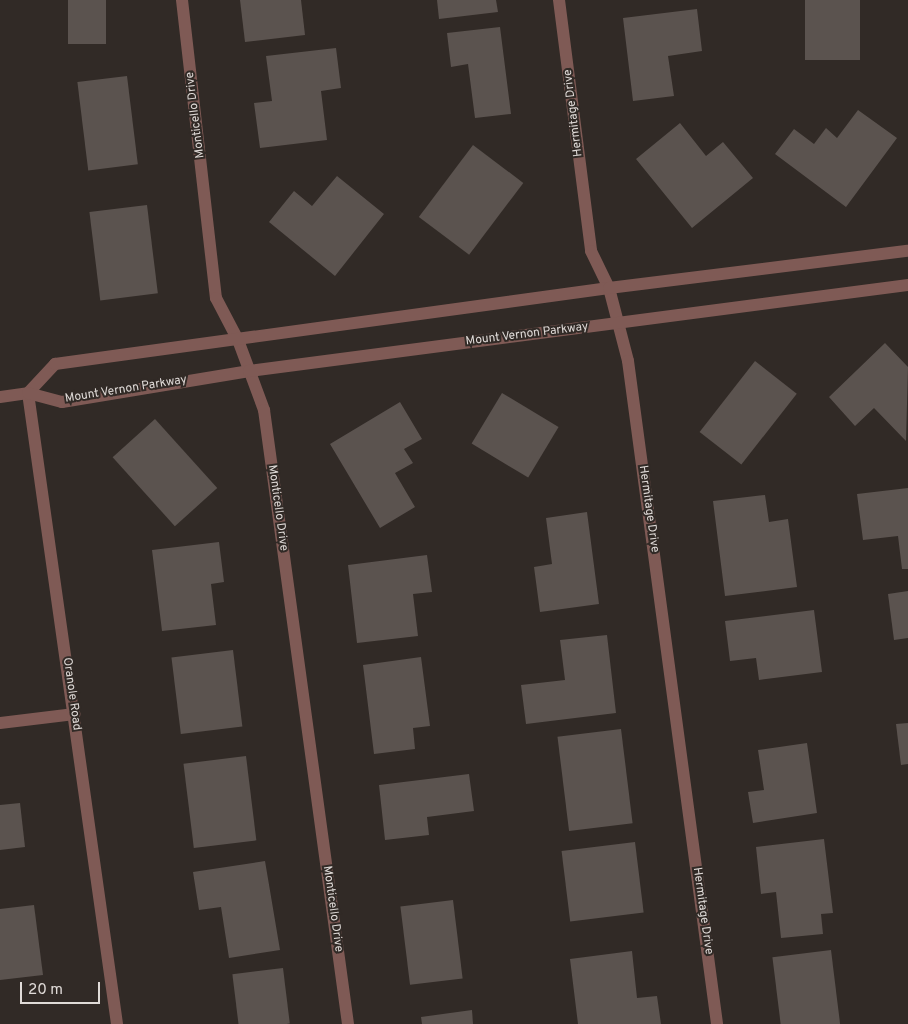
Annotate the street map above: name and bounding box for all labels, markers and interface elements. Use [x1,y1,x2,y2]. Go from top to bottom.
street label: Hermitage Drive [561,68,587,158]
street label: Monticello Drive [184,71,208,159]
street label: Mount Vernon Parkway [465,320,589,350]
street label: Mount Vernon Parkway [64,373,188,407]
street label: Monticello Drive [264,464,290,552]
street label: Hermitage Drive [635,464,661,554]
street label: Oranole Road [59,657,83,731]
street label: Monticello Drive [319,865,345,953]
street label: Hermitage Drive [689,866,715,956]
scale bar [22,972,102,1004]
text: 20 m [28,981,63,1000]

